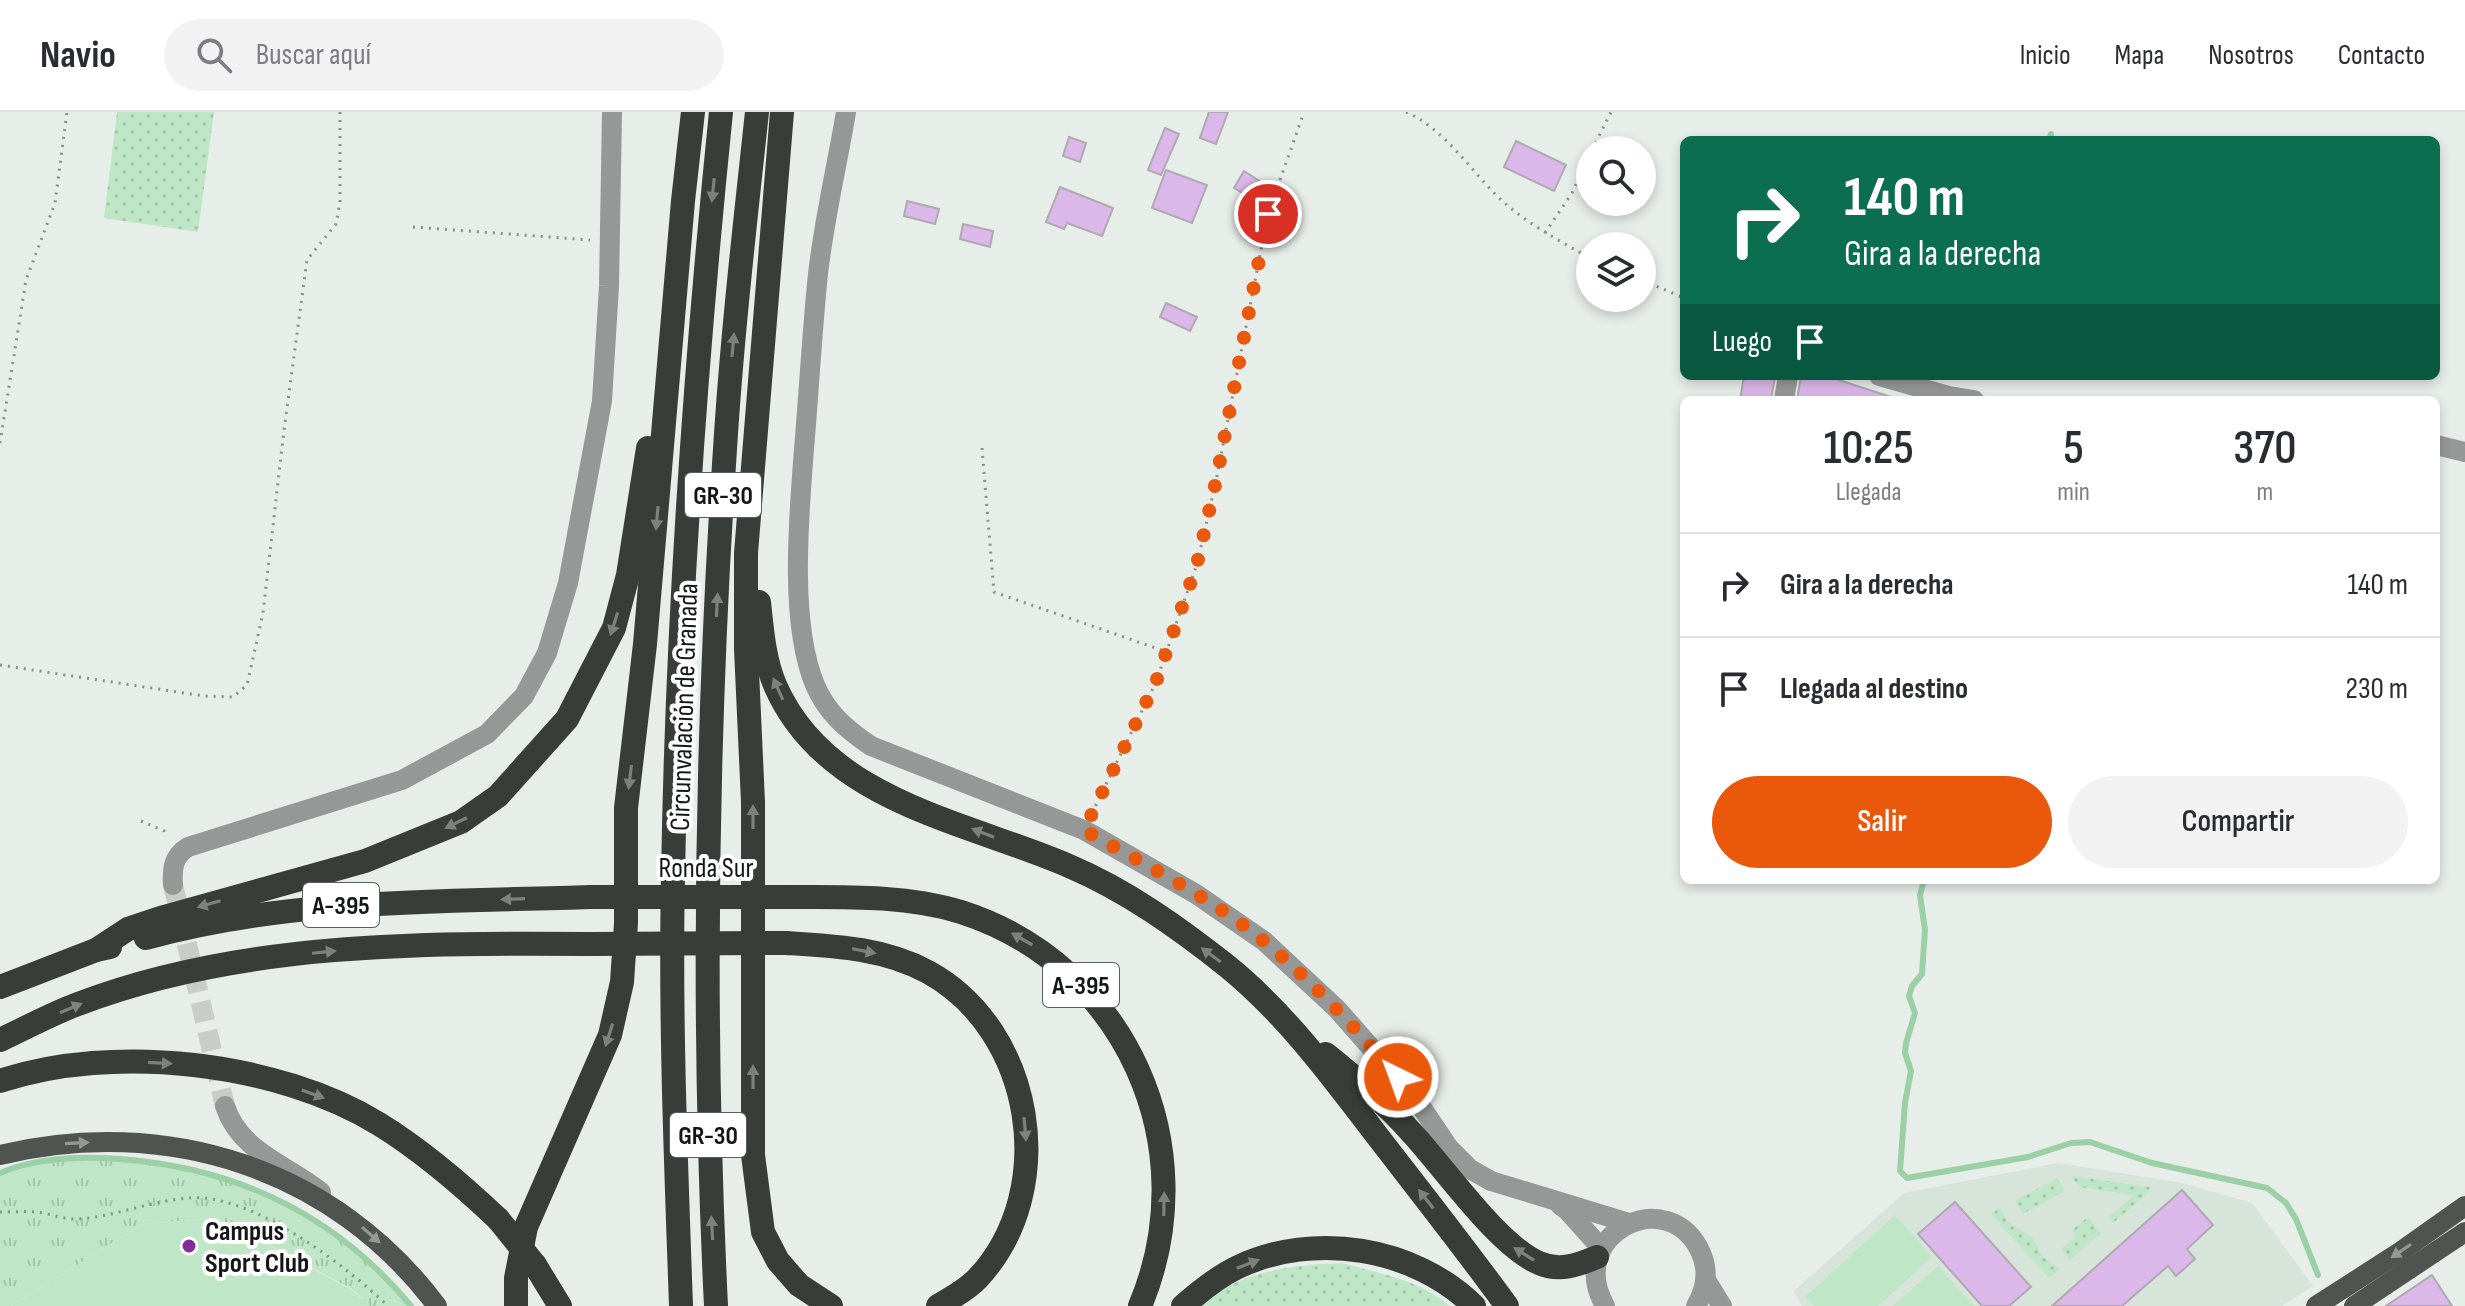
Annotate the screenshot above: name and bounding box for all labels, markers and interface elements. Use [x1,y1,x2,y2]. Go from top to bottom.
search box [164,19,724,91]
text: Navio [40,33,116,78]
icon: search [192,33,236,77]
text: Buscar aquí [256,37,371,73]
text: Inicio [2020,39,2071,72]
text: Mapa [2115,39,2164,72]
text: Nosotros [2208,39,2294,72]
text: Contacto [2338,39,2425,72]
map controls [1576,136,1656,312]
button: search [1576,136,1656,216]
text: 140 m [1844,165,1965,232]
icon: right [1712,168,1816,272]
one-way arrow [707,178,720,203]
pin [1234,180,1302,248]
icon: arrive [1246,192,1290,236]
button: layers [1576,232,1656,312]
text: Gira a la derecha [1844,233,2041,276]
icon: arrive [1788,320,1832,364]
text: Luego [1712,324,1772,360]
one-way arrow [727,332,740,357]
text: 10:25 [1823,420,1914,477]
text: 5 [2063,420,2084,477]
text: 370 [2233,420,2297,477]
road number: GR-30 [685,473,761,517]
text: Llegada [1836,477,1902,508]
text: min [2057,477,2090,508]
text: m [2257,477,2273,508]
one-way arrow [650,506,663,531]
icon: right [1712,563,1756,607]
text: Gira a la derecha [1780,567,1954,603]
text: 140 m [2348,567,2408,603]
street label: Circunvalación de Granada [664,583,705,831]
one-way arrow [711,592,724,617]
one-way arrow [607,613,619,637]
icon: arrive [1712,667,1756,711]
text: Llegada al destino [1780,671,1968,707]
text: 230 m [2346,671,2408,707]
one-way arrow [771,677,785,701]
one-way arrow [623,765,636,790]
button: Salir [1712,776,2052,868]
button: Compartir [2068,776,2408,868]
one-way arrow [747,804,759,829]
one-way arrow [444,816,467,830]
one-way arrow [971,826,995,839]
street label: Ronda Sur [659,852,753,885]
road number: A-395 [303,883,379,927]
one-way arrow [500,893,525,906]
one-way arrow [197,898,221,911]
one-way arrow [1011,932,1033,946]
one-way arrow [312,945,337,958]
one-way arrow [852,945,877,957]
one-way arrow [1201,947,1222,963]
road number: A-395 [1043,963,1119,1007]
one-way arrow [59,1001,83,1014]
one-way arrow [602,1023,614,1047]
position arrow [1356,1035,1440,1119]
one-way arrow [148,1056,173,1069]
one-way arrow [747,1064,759,1089]
one-way arrow [302,1088,326,1100]
road number: GR-30 [670,1113,746,1157]
one-way arrow [1019,1117,1032,1142]
one-way arrow [65,1137,90,1150]
one-way arrow [1419,1189,1435,1209]
one-way arrow [1157,1191,1170,1216]
place label: Campus Sport Club [205,1215,309,1280]
one-way arrow [705,1215,718,1240]
one-way arrow [361,1226,381,1243]
marker: Campus Sport Club [180,1237,198,1255]
one-way arrow [2391,1243,2412,1258]
one-way arrow [1514,1247,1535,1262]
one-way arrow [1236,1257,1260,1270]

